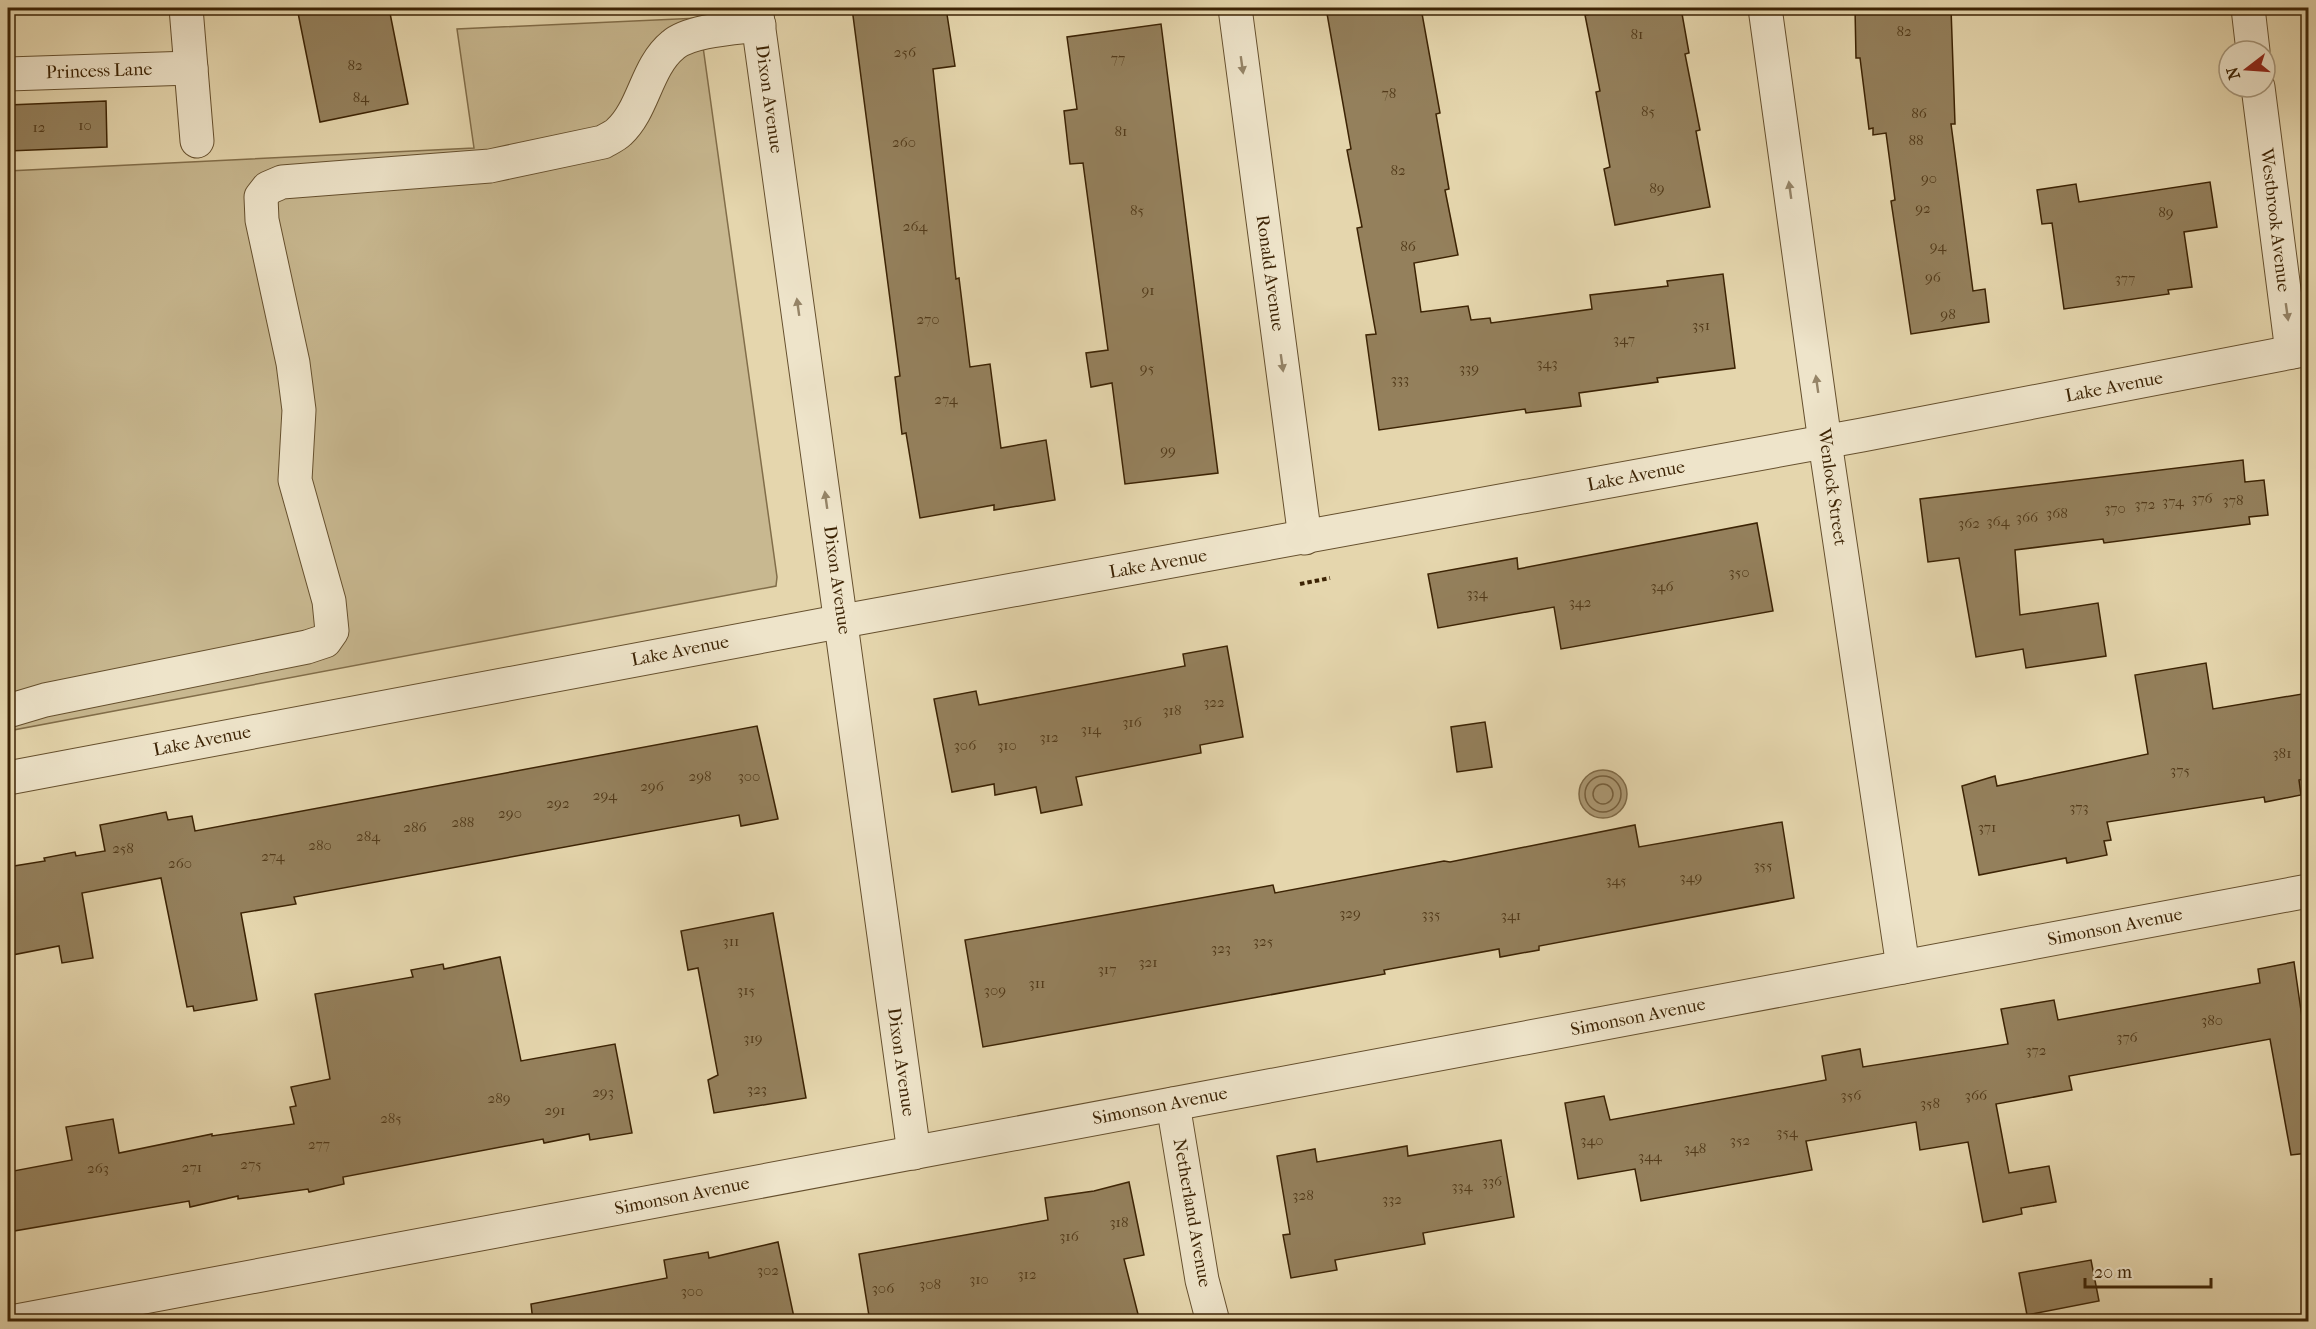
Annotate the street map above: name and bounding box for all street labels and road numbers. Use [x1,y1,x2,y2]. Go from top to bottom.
street label: Dixon Avenue [751,43,787,155]
street label: Princess Lane [45,59,153,83]
street label: Westbrook Avenue [2256,146,2294,293]
street label: Ronald Avenue [1251,213,1289,333]
street label: Lake Avenue [2063,367,2165,407]
street label: Wenlock Street [1813,426,1851,548]
street label: Lake Avenue [1585,456,1687,496]
street label: Dixon Avenue [819,524,855,636]
street label: Lake Avenue [1107,545,1209,583]
street label: Lake Avenue [629,631,731,671]
street label: Lake Avenue [151,721,253,761]
street label: Simonson Avenue [2046,904,2184,950]
street label: Simonson Avenue [1569,994,1707,1040]
street label: Dixon Avenue [883,1006,919,1118]
street label: Simonson Avenue [1091,1083,1229,1129]
street label: Netherland Avenue [1169,1137,1215,1289]
street label: Simonson Avenue [613,1173,751,1219]

